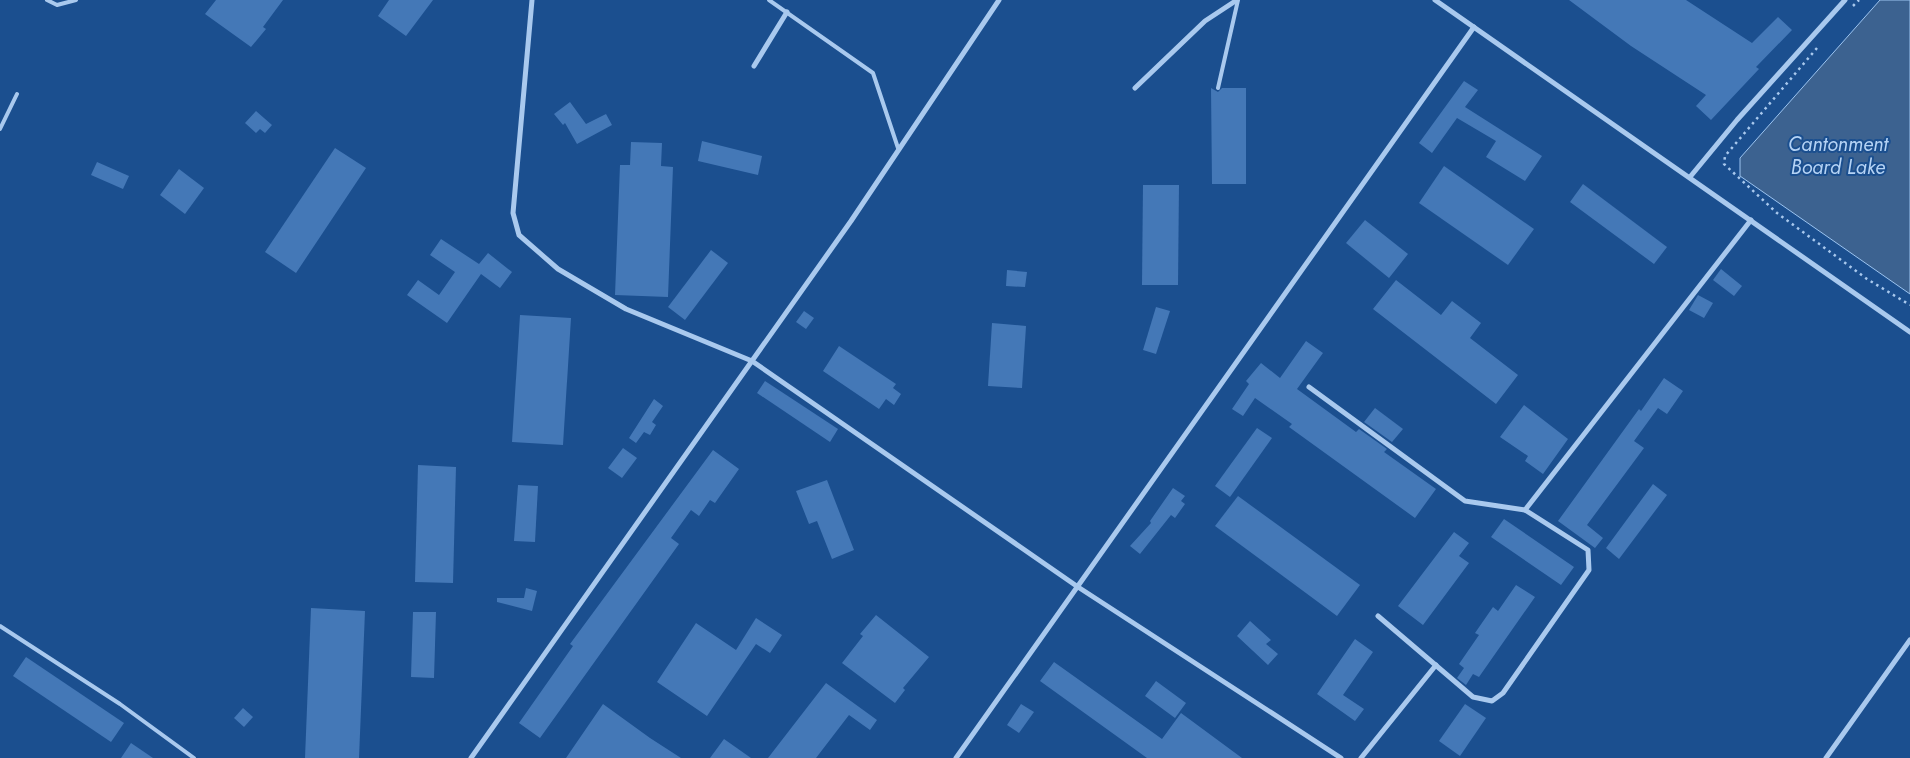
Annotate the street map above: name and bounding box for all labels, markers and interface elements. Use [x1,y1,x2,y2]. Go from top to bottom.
water label: Cantonment Board Lake [1788,130,1889,182]

